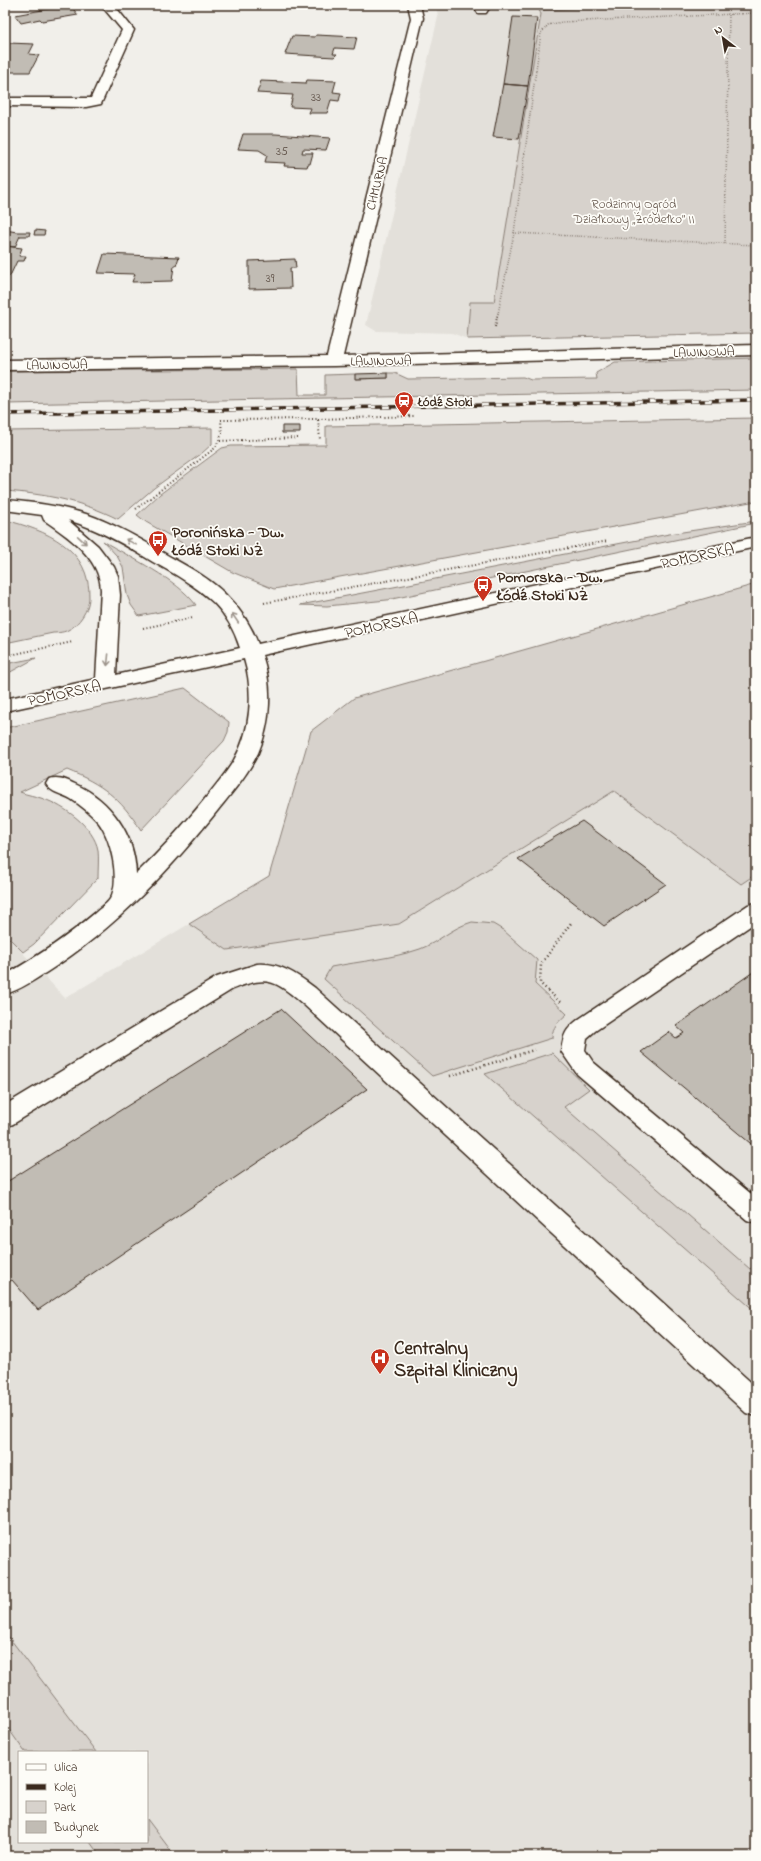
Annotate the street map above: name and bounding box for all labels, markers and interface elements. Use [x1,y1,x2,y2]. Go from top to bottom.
north arrow [703,18,743,58]
text: N [711,22,726,39]
house number: 33 [311,89,321,107]
house number: 35 [276,143,288,161]
street label: CHMURNA [362,154,393,212]
park label: Rodzinny Ogród Działkowy „Źródełko” II [573,195,694,230]
house number: 39 [266,270,275,288]
street label: LAWINOWA [673,342,735,363]
street label: LAWINOWA [350,351,412,372]
street label: LAWINOWA [26,355,88,376]
station icon: Łódź Stoki [393,390,415,418]
place label: Łódź Stoki [417,393,473,412]
place label: Poronińska - Dw. Łódź Stoki NŻ [171,521,285,563]
bus stop icon: Poronińska - Dw. Łódź Stoki NŻ [147,529,169,557]
one-way arrow [76,535,86,544]
street label: POMORSKA [658,537,737,576]
one-way arrow [125,538,137,545]
place label: Pomorska - Dw. Łódź Stoki NŻ [496,566,603,608]
bus stop icon: Pomorska - Dw. Łódź Stoki NŻ [472,574,494,602]
street label: POMORSKA [342,606,421,645]
one-way arrow [231,612,239,623]
one-way arrow [104,653,112,666]
street label: POMORSKA [25,674,104,713]
place label: Centralny Szpital Kliniczny [394,1336,518,1387]
hospital icon: Centralny Szpital Kliniczny [369,1347,391,1375]
legend [18,1751,148,1843]
text: Ulica [54,1759,78,1777]
text: Kolej [54,1779,76,1797]
text: Park [54,1799,76,1817]
text: Budynek [53,1819,100,1838]

